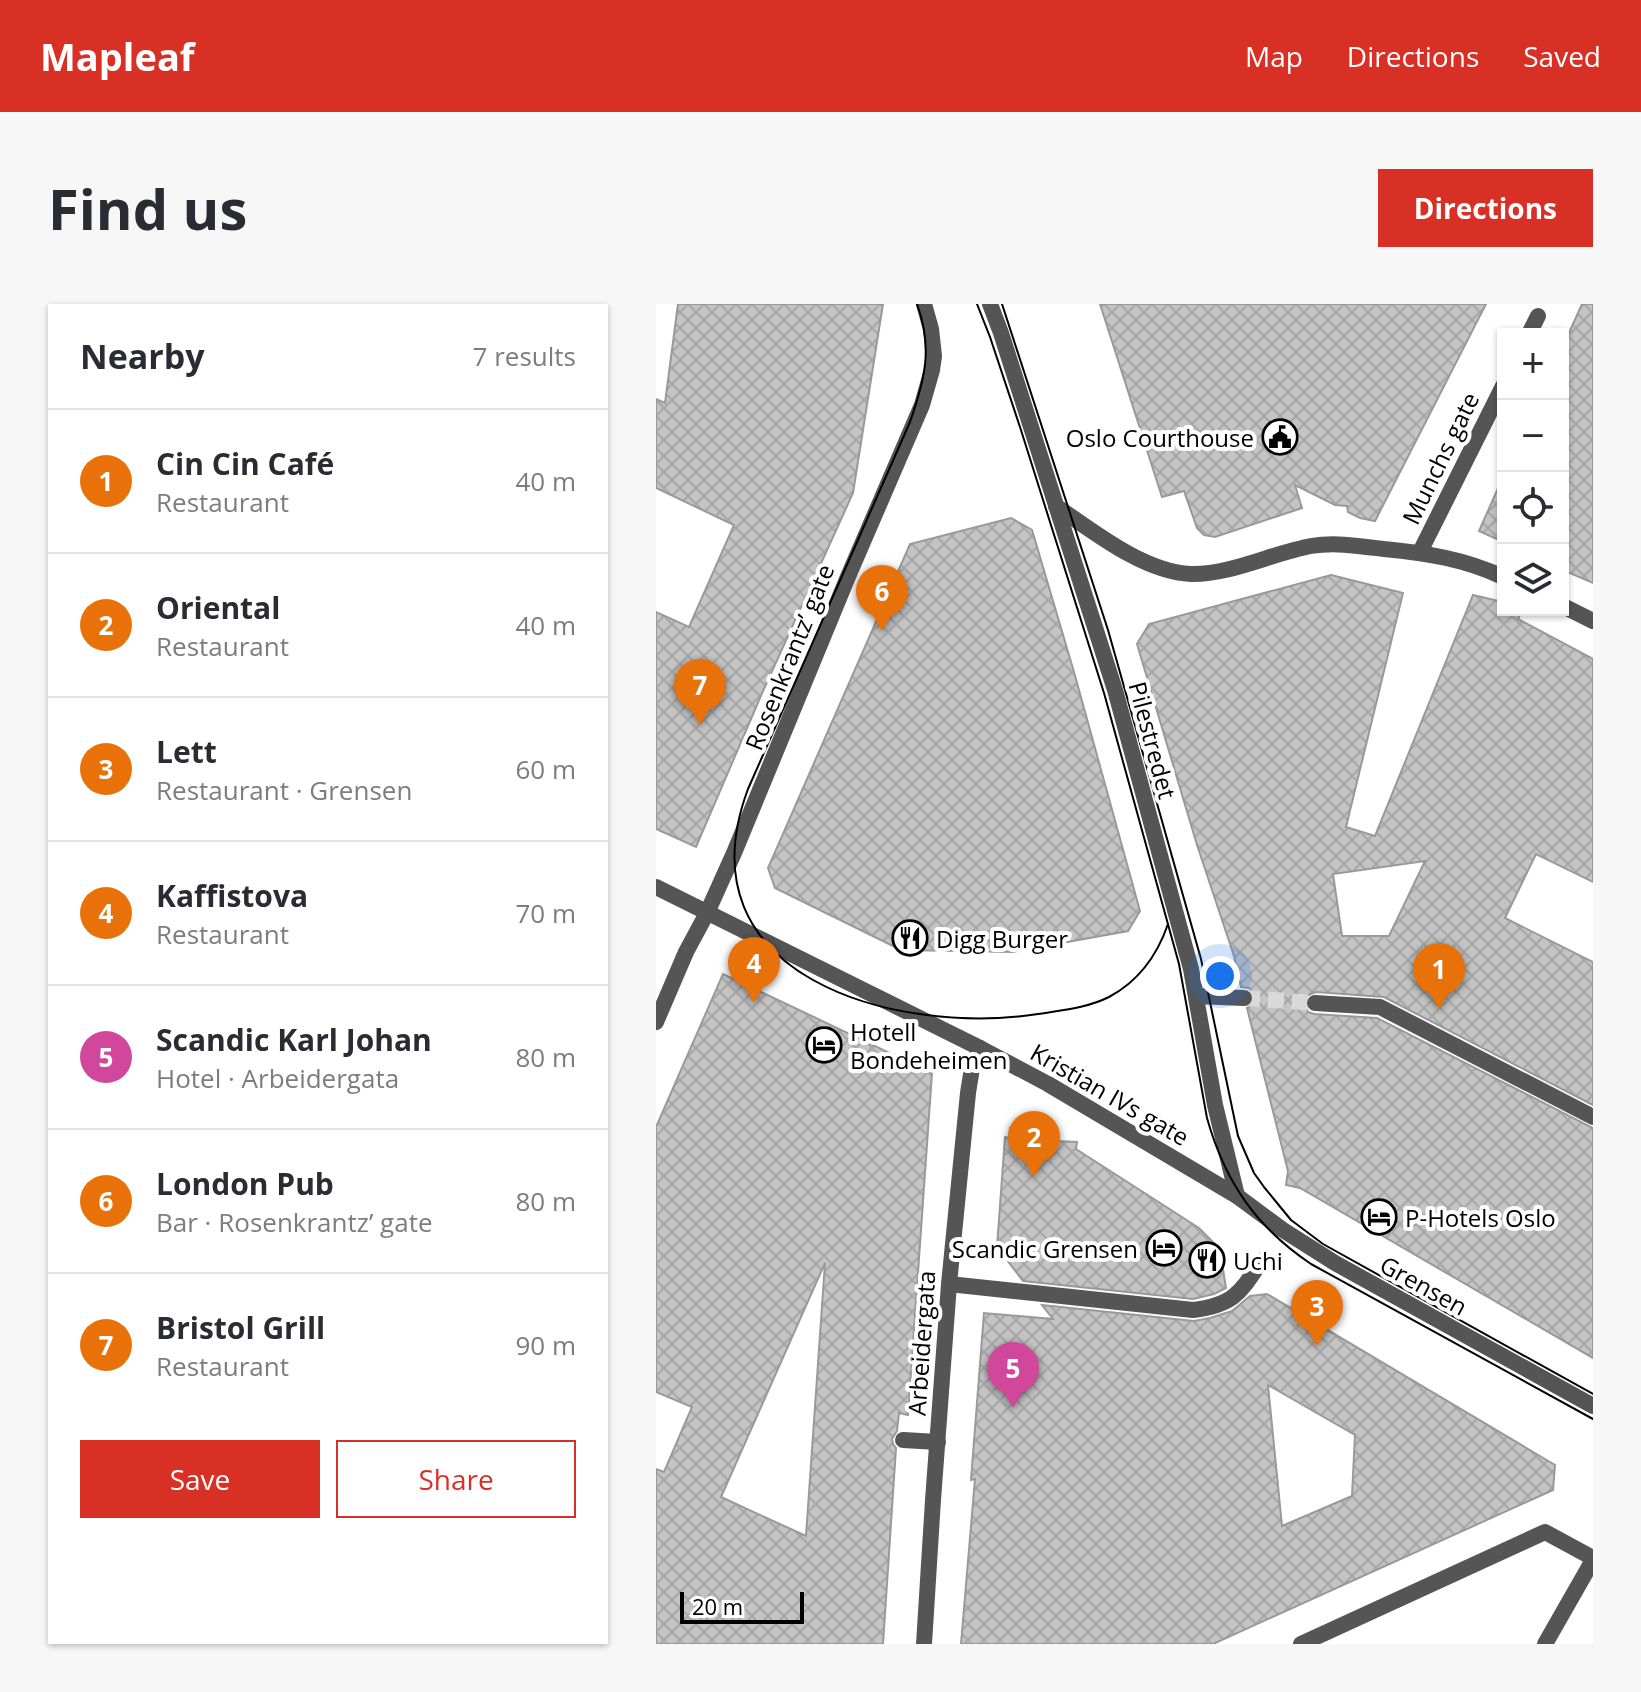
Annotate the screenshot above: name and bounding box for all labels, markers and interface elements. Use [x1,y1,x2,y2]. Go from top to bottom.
text: Mapleaf [40,30,195,82]
text: Map [1245,37,1303,75]
text: Directions [1347,37,1479,75]
text: Saved [1523,37,1601,75]
button: Directions [1378,169,1593,247]
text: Find us [48,170,247,246]
map controls [1497,328,1569,616]
button: + [1497,328,1569,400]
text: Nearby [80,333,205,379]
text: 7 results [473,338,576,374]
street label: Munchs gate [1394,386,1486,530]
button: − [1497,400,1569,472]
public building icon: Oslo Courthouse [1261,418,1299,456]
place label: Oslo Courthouse [1066,421,1254,454]
text: Cin Cin Café [156,443,334,484]
text: 1 [99,463,113,499]
text: 40 m [515,463,576,499]
button: locate [1497,472,1569,544]
text: Restaurant [156,484,289,520]
button: layers [1497,544,1569,616]
street label: Rosenkrantz’ gate [737,559,841,755]
pin: 6 [856,565,908,631]
text: Oriental [156,587,280,628]
text: 2 [99,607,113,643]
text: 40 m [515,607,576,643]
text: Restaurant [156,628,289,664]
pin: 7 [674,659,726,725]
street label: Pilestredet [1122,678,1184,802]
text: Lett [156,731,217,772]
text: 3 [99,751,113,787]
text: 60 m [515,751,576,787]
text: Restaurant · Grensen [156,772,412,808]
text: Kaffistova [156,875,308,916]
text: 4 [99,895,113,931]
text: 70 m [515,895,576,931]
text: Restaurant [156,916,289,952]
restaurant icon: Digg Burger [891,919,929,957]
place label: Digg Burger [936,922,1068,955]
pin: 4 [728,937,780,1003]
pin: 1 [1413,943,1465,1009]
your location [1200,956,1240,996]
place label: Hotell Bondeheimen [850,1015,1008,1076]
text: Scandic Karl Johan [156,1019,432,1060]
hotel icon: Hotell Bondeheimen [805,1026,843,1064]
street label: Kristian IVs gate [1025,1035,1195,1153]
text: 5 [99,1039,113,1075]
text: 80 m [515,1039,576,1075]
text: Hotel · Arbeidergata [156,1060,399,1096]
pin: 2 [1008,1111,1060,1177]
text: London Pub [156,1163,334,1204]
text: 6 [99,1183,113,1219]
text: 80 m [515,1183,576,1219]
hotel icon: P-Hotels Oslo [1360,1198,1398,1236]
place label: P-Hotels Oslo [1405,1201,1556,1234]
text: Bar · Rosenkrantz’ gate [156,1204,433,1240]
hotel icon: Scandic Grensen [1145,1229,1183,1267]
place label: Scandic Grensen [952,1232,1138,1265]
restaurant icon: Uchi [1188,1241,1226,1279]
place label: Uchi [1233,1244,1283,1277]
street label: Grensen [1374,1248,1474,1322]
street label: Arbeidergata [899,1269,943,1417]
pin: 3 [1291,1280,1343,1346]
text: Bristol Grill [156,1307,325,1348]
text: 7 [99,1327,113,1363]
text: 90 m [515,1327,576,1363]
pin: 5 [987,1342,1039,1408]
text: Restaurant [156,1348,289,1384]
button: Save [80,1440,320,1518]
button: Share [336,1440,576,1518]
scale bar [680,1588,804,1624]
text: 20 m [692,1591,743,1621]

